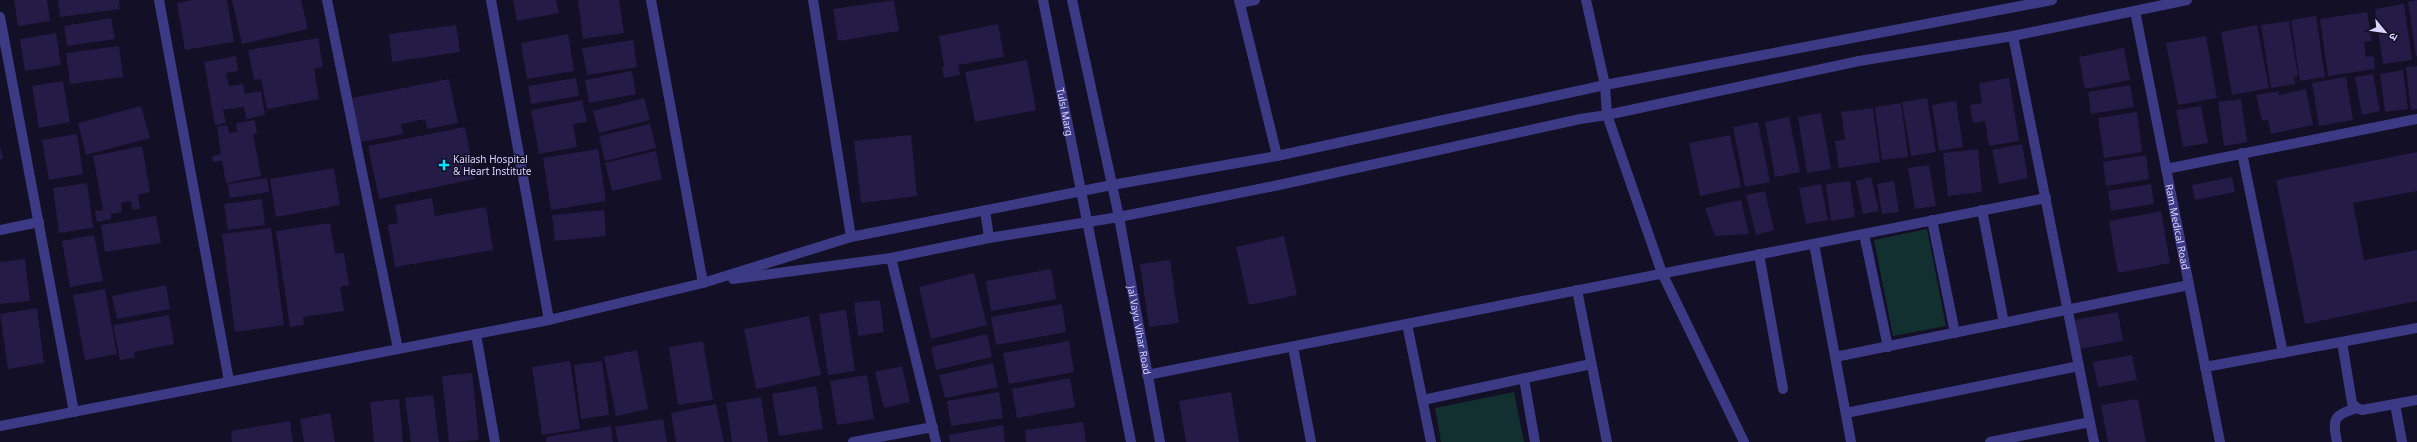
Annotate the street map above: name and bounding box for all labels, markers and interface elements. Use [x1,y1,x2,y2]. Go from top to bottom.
north arrow [2365,12,2405,52]
text: उ [2386,31,2402,44]
street label: Tulsi Marg [1054,87,1077,137]
place label: Kailash Hospital & Heart Institute [453,152,532,178]
marker: Kailash Hospital & Heart Institute [438,159,450,171]
street label: Ram Medical Road [2162,183,2193,271]
street label: Jal Vayu Vihar Road [1124,284,1155,376]

